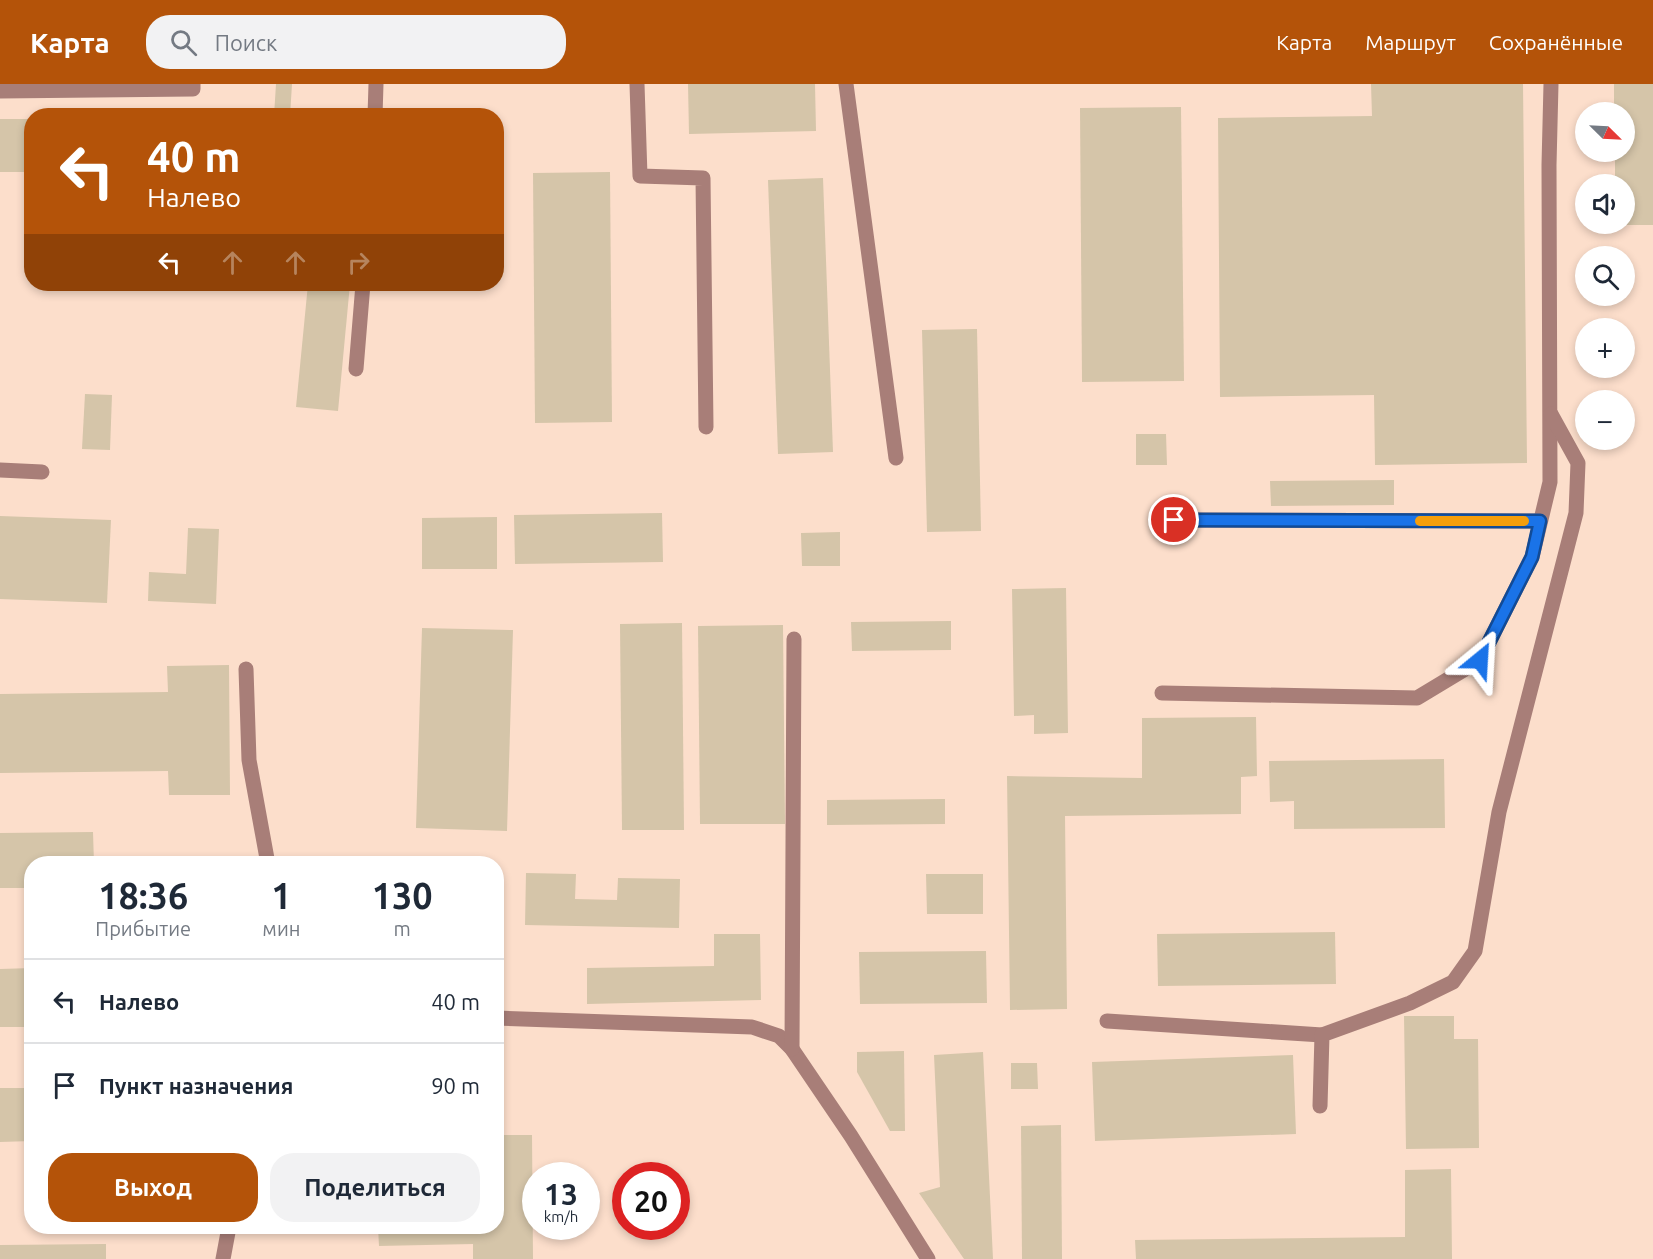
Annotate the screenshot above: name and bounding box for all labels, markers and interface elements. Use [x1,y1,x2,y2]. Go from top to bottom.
search box [146,15,566,69]
icon: search [167,26,200,59]
text: Карта [30,27,110,58]
text: Поиск [215,30,277,55]
text: Карта [1276,30,1332,54]
text: Маршрут [1365,30,1456,54]
text: Сохранённые [1489,30,1623,54]
north arrow [1575,102,1635,162]
map controls [1575,102,1635,450]
icon: left [48,132,126,210]
text: 40 m [147,133,241,180]
button: sound [1575,174,1635,234]
text: Налево [147,182,241,212]
icon: left [153,246,186,279]
icon: ahead [216,246,249,279]
icon: ahead [279,246,312,279]
icon: right [342,246,375,279]
button: search [1575,246,1635,306]
button: + [1575,318,1635,378]
button: − [1575,390,1635,450]
pin [1148,494,1199,545]
icon: arrive [1157,503,1190,536]
position arrow [1448,628,1512,692]
text: 18:36 [98,875,188,916]
text: 1 [271,875,292,916]
text: 130 [372,875,433,916]
text: Прибытие [95,917,191,940]
text: мин [262,917,300,940]
text: m [394,917,411,940]
icon: left [48,985,81,1018]
text: Налево [99,989,179,1014]
text: 40 m [431,989,480,1014]
icon: arrive [48,1069,81,1102]
text: Пункт назначения [99,1073,293,1098]
text: 90 m [431,1073,480,1098]
button: Выход [48,1153,258,1222]
button: Поделиться [270,1153,480,1222]
speed limit sign: 20 [612,1162,690,1240]
text: 13 [544,1177,578,1211]
text: km/h [544,1208,578,1225]

